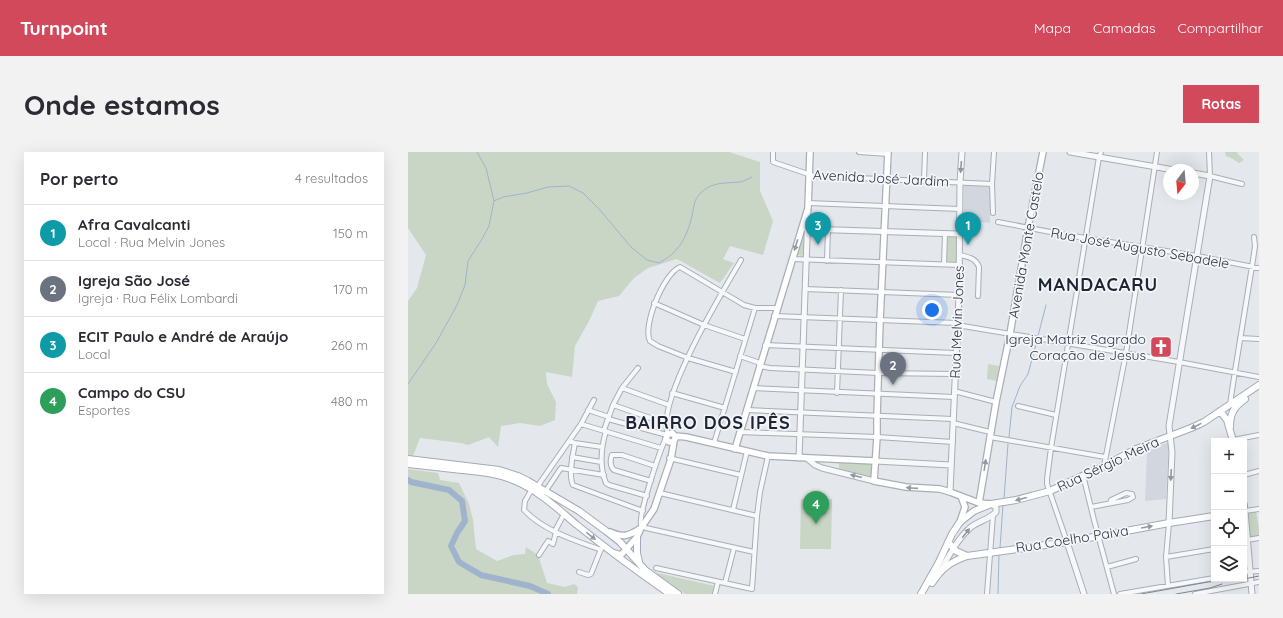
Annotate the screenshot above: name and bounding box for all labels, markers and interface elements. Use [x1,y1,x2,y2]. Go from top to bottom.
text: Turnpoint [20,16,108,40]
text: Mapa [1034,19,1071,37]
text: Camadas [1093,19,1155,37]
text: Compartilhar [1177,19,1263,37]
button: Rotas [1183,85,1259,123]
text: Onde estamos [24,87,220,122]
one-way arrow [958,161,965,173]
north arrow [1163,164,1199,200]
street label: Avenida José Jardim [812,165,950,191]
text: Por perto [40,168,118,189]
text: 4 resultados [295,170,368,186]
street label: Avenida Monte Castelo [1004,170,1048,320]
pin: 3 [805,212,831,245]
pin: 1 [955,212,981,245]
text: Afra Cavalcanti [78,215,190,234]
street label: Rua José Augusto Sebadele [1049,223,1231,273]
text: 1 [50,225,56,241]
text: 150 m [333,225,368,241]
text: Local · Rua Melvin Jones [78,234,225,250]
one-way arrow [793,240,799,252]
street label: Rua Melvin Jones [946,265,968,379]
text: Igreja São José [78,271,190,290]
district label: MANDACARU [1038,273,1158,296]
text: 2 [49,281,57,297]
text: 170 m [333,281,368,297]
text: Igreja · Rua Félix Lombardi [78,290,238,306]
your location [922,300,942,320]
text: ECIT Paulo e André de Araújo [78,327,288,346]
place label: Igreja Matriz Sagrado Coração de Jesus [1005,330,1146,364]
church icon: Igreja Matriz Sagrado Coração de Jesus [1148,334,1174,360]
text: 3 [50,337,56,353]
text: 260 m [331,337,368,353]
text: Local [78,346,110,362]
pin: 2 [880,352,906,385]
text: Campo do CSU [78,383,186,402]
text: 4 [49,393,57,409]
text: 480 m [331,393,368,409]
text: Esportes [78,402,130,418]
district label: BAIRRO DOS IPÊS [625,411,791,434]
one-way arrow [1190,422,1202,429]
street label: Rua Sérgio Meira [1054,432,1162,496]
map controls [1211,438,1247,582]
button: + [1211,438,1247,474]
one-way arrow [982,459,988,471]
one-way arrow [1168,469,1174,482]
one-way arrow [849,473,862,479]
button: − [1211,474,1247,510]
one-way arrow [906,484,918,491]
pin: 4 [803,491,829,524]
one-way arrow [1014,496,1026,502]
button: locate [1211,510,1247,546]
street label: Rua Coelho Paiva [1014,521,1130,557]
one-way arrow [1141,523,1153,529]
one-way arrow [961,528,970,538]
one-way arrow [586,532,597,541]
button: layers [1211,546,1247,582]

